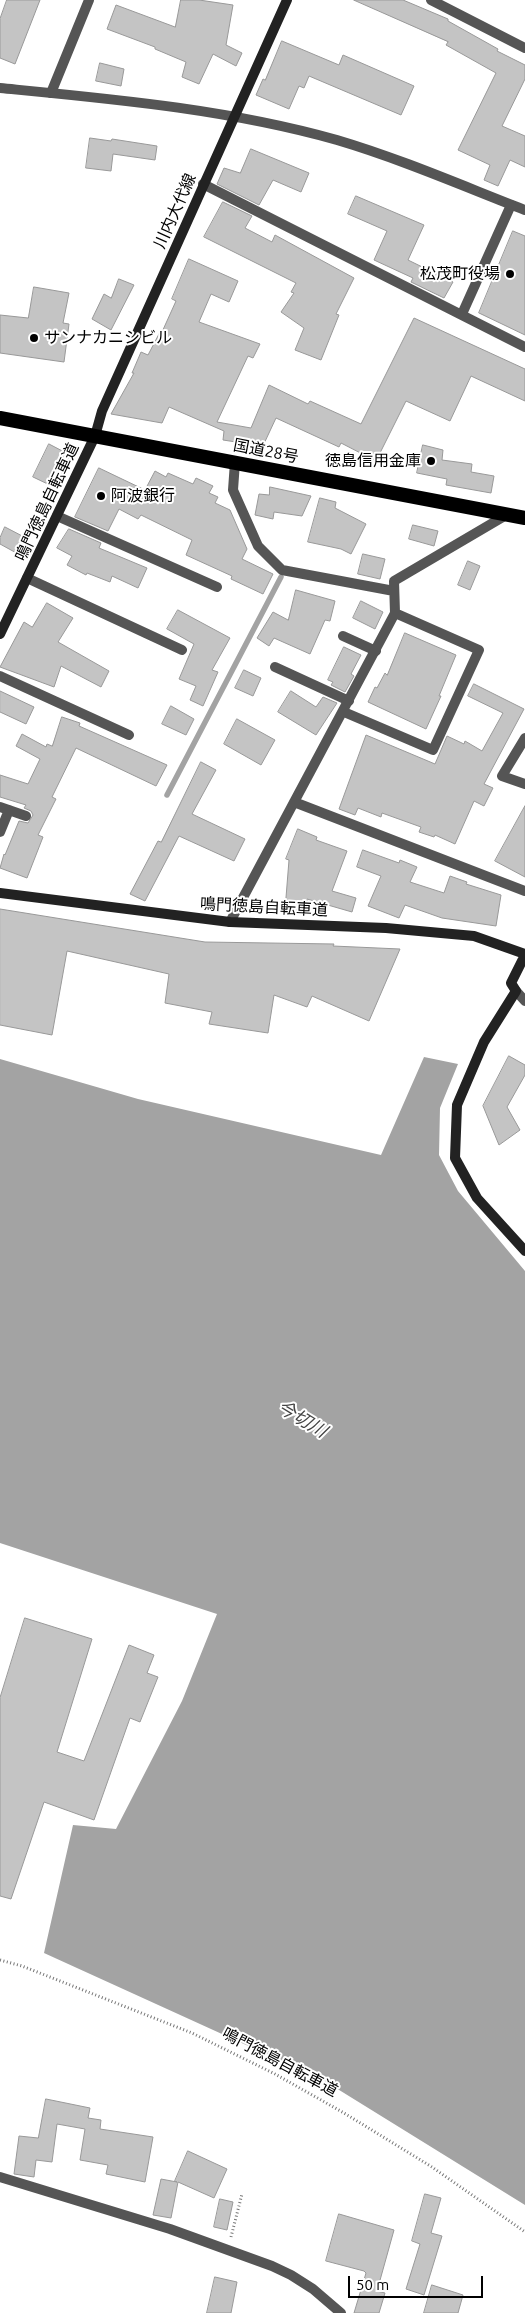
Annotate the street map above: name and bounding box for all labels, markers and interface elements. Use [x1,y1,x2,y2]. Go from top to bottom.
street label: 川内大代線 [150,171,200,251]
place label: 松茂町役場 [420,264,500,284]
marker: 松茂町役場 [504,268,516,280]
place label: サンナカニシビル [44,328,172,348]
marker: サンナカニシビル [28,332,40,344]
street label: 国道28号 [232,435,300,467]
street label: 鳴門徳島自転車道 [11,440,83,564]
place label: 徳島信用金庫 [325,451,421,471]
marker: 徳島信用金庫 [425,455,437,467]
place label: 阿波銀行 [111,486,175,506]
marker: 阿波銀行 [95,490,107,502]
street label: 鳴門徳島自転車道 [200,894,328,920]
water label: 今切川 [273,1396,331,1442]
street label: 鳴門徳島自転車道 [219,2023,341,2101]
scale bar [350,2266,485,2298]
text: 50 m [356,2276,389,2293]

